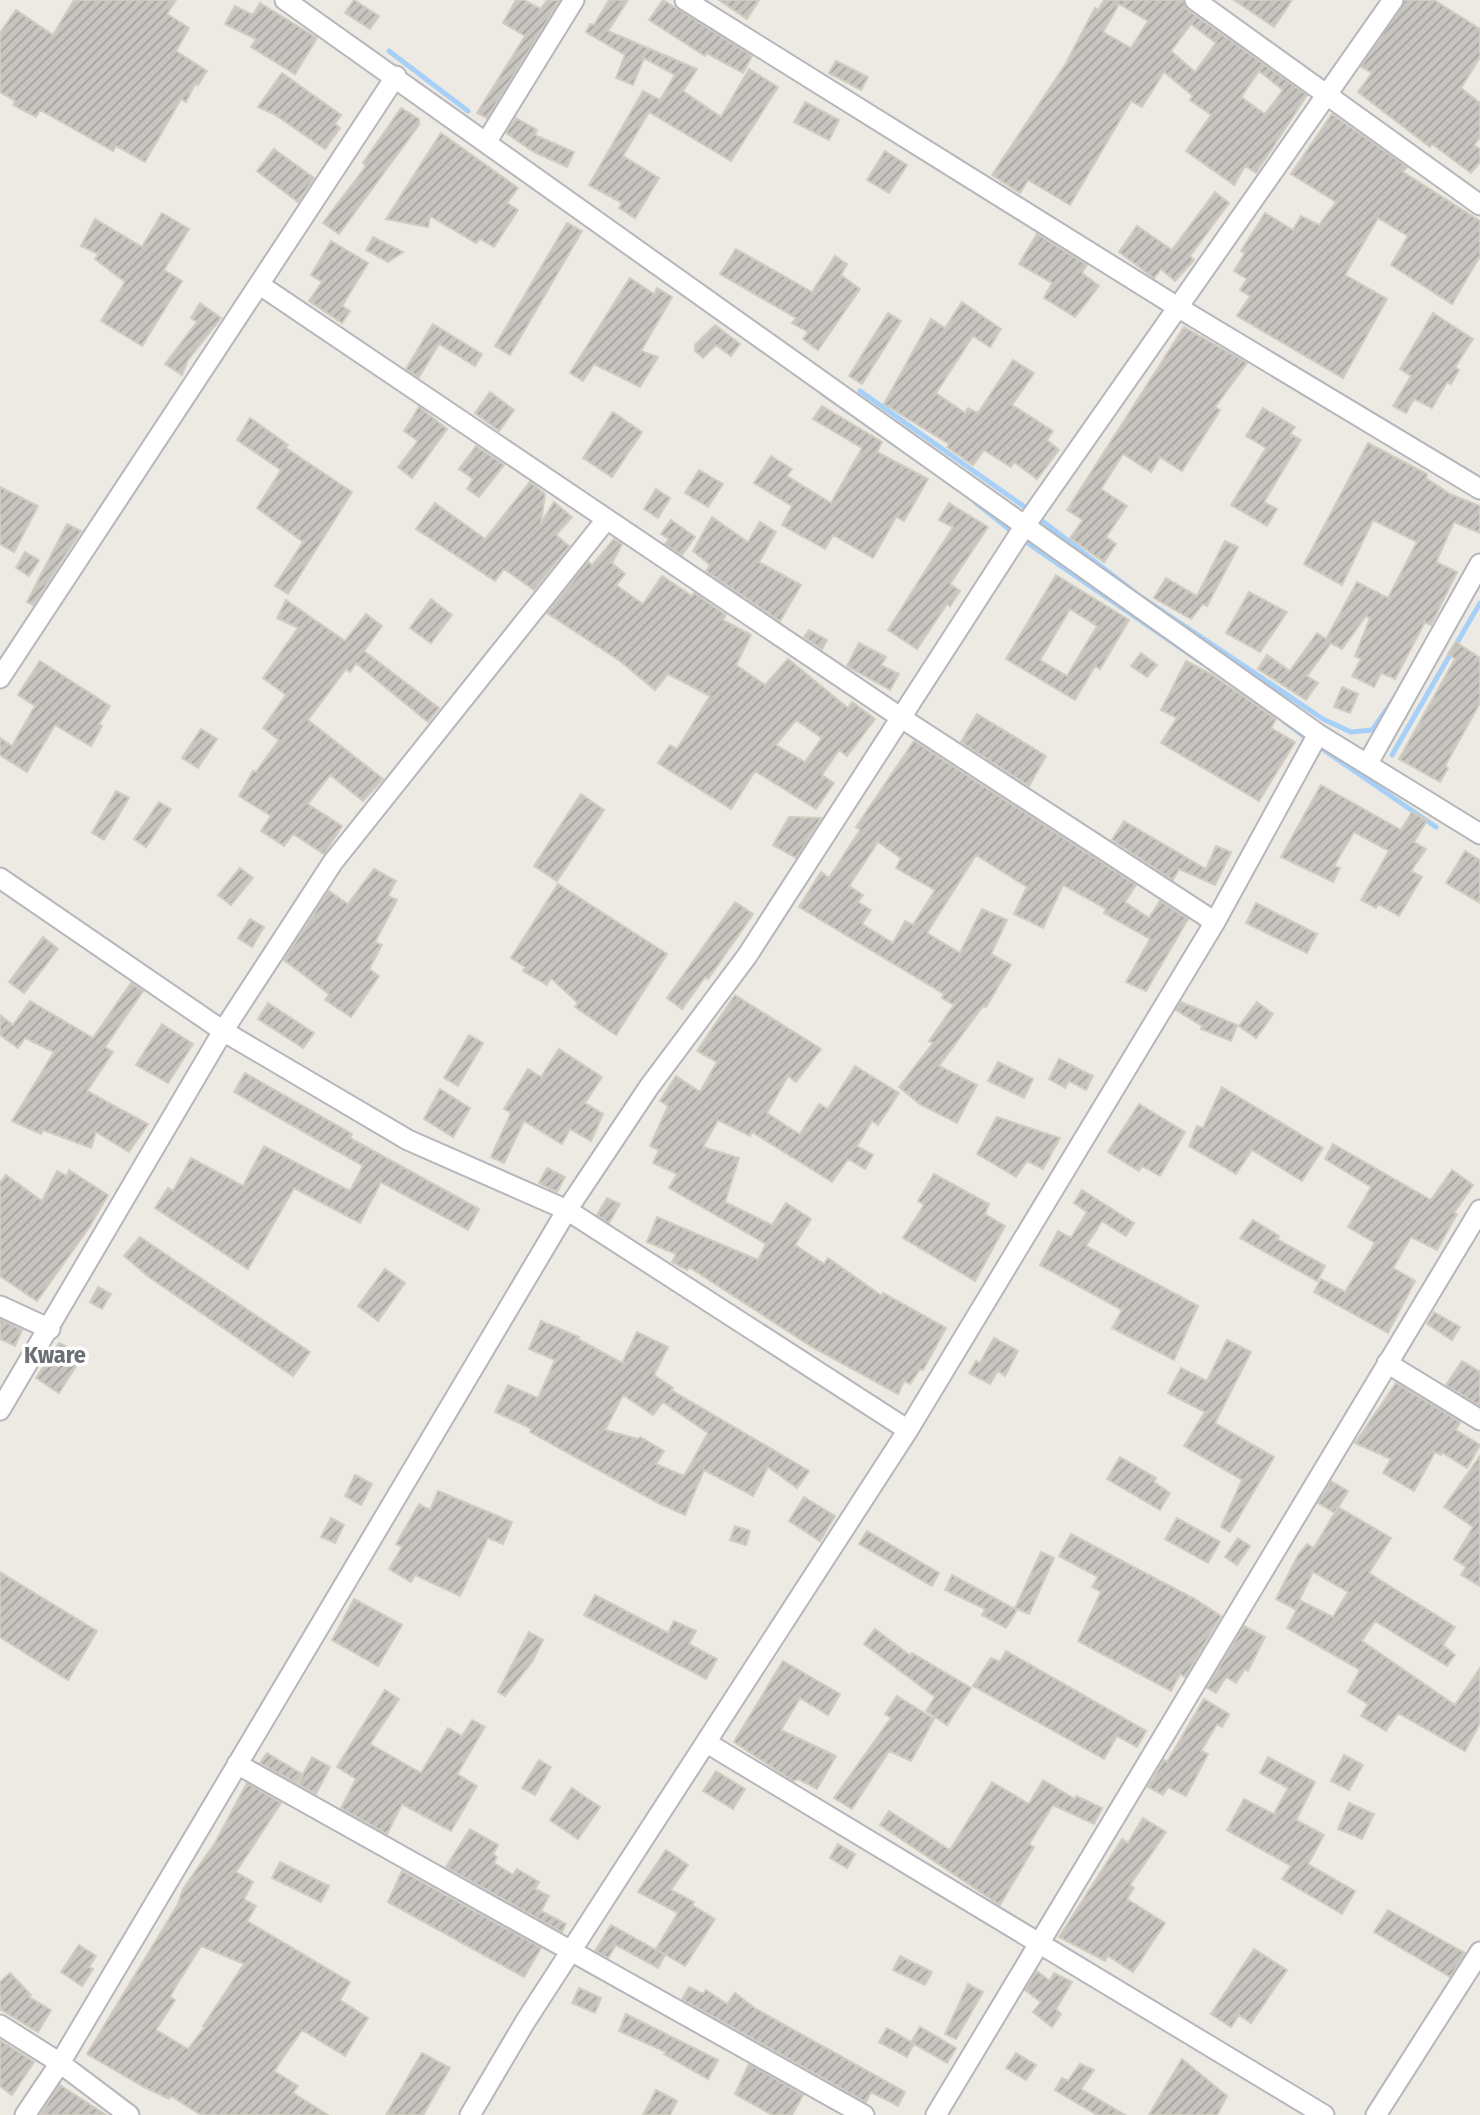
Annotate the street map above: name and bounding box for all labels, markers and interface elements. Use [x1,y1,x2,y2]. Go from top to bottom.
district label: Kware [24,1341,86,1369]

